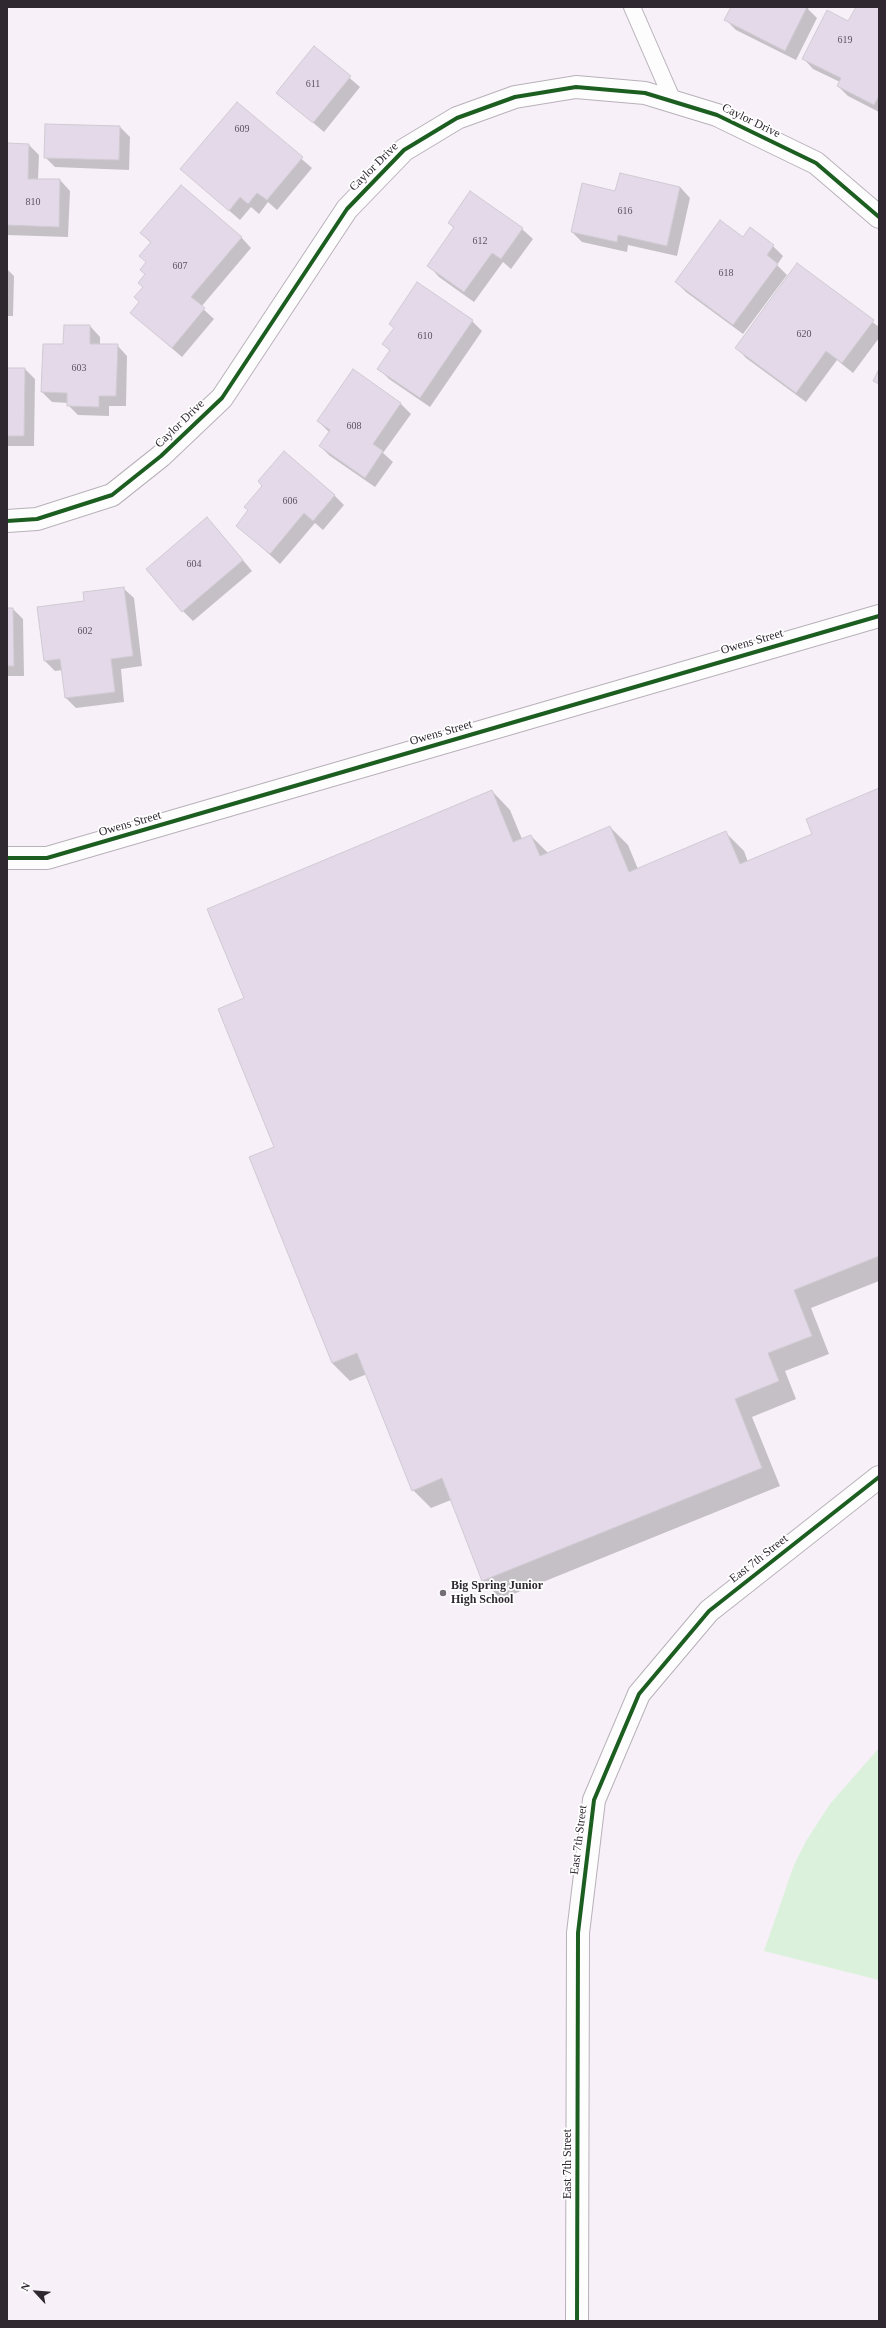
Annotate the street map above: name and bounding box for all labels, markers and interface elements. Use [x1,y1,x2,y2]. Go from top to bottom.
house number: 619 [838,34,852,46]
house number: 611 [306,78,320,90]
street label: Caylor Drive [720,101,782,141]
house number: 609 [234,123,250,135]
street label: Caylor Drive [347,140,401,194]
house number: 810 [26,196,40,208]
house number: 616 [618,205,632,217]
house number: 612 [472,235,488,247]
house number: 607 [172,260,188,272]
house number: 618 [718,267,734,279]
house number: 620 [796,328,812,340]
house number: 610 [418,330,432,342]
house number: 603 [72,362,86,374]
street label: Caylor Drive [152,397,208,451]
house number: 608 [346,420,362,432]
house number: 606 [282,495,298,507]
house number: 604 [186,558,202,570]
house number: 602 [78,625,92,637]
street label: Owens Street [719,626,785,658]
street label: Owens Street [408,717,474,749]
street label: Owens Street [97,808,163,840]
street label: East 7th Street [727,1532,791,1586]
place label: Big Spring Junior High School [451,1579,543,1607]
marker: Big Spring Junior High School [438,1588,448,1598]
street label: East 7th Street [568,1804,590,1876]
street label: East 7th Street [561,2129,575,2199]
north arrow [16,2272,56,2312]
text: N [18,2281,32,2293]

